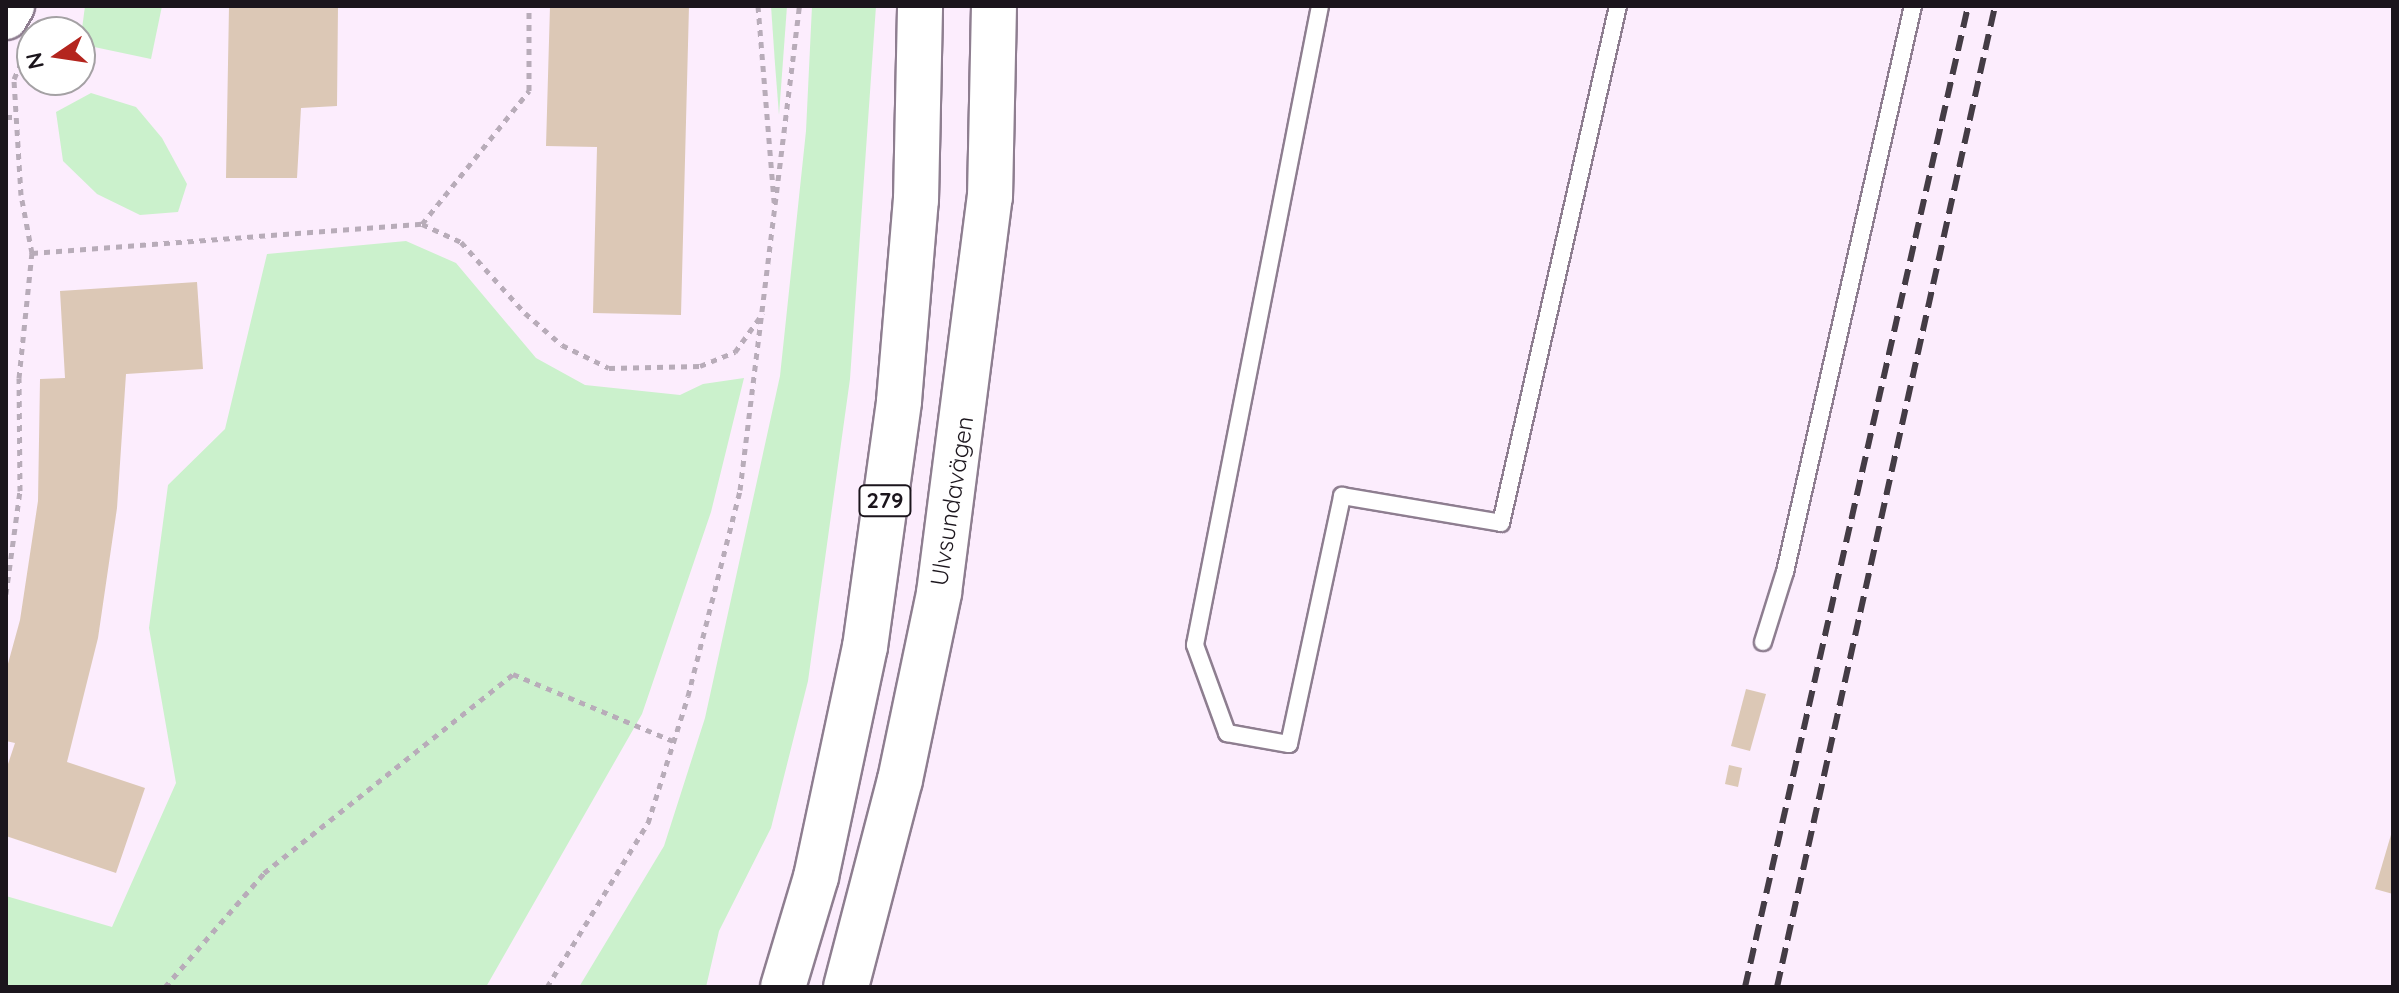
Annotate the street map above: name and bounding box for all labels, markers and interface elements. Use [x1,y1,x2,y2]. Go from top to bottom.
north arrow [16,16,96,96]
text: N [19,50,50,72]
street label: Ulvsundavägen [924,414,980,588]
road number: 279 [857,483,913,519]

